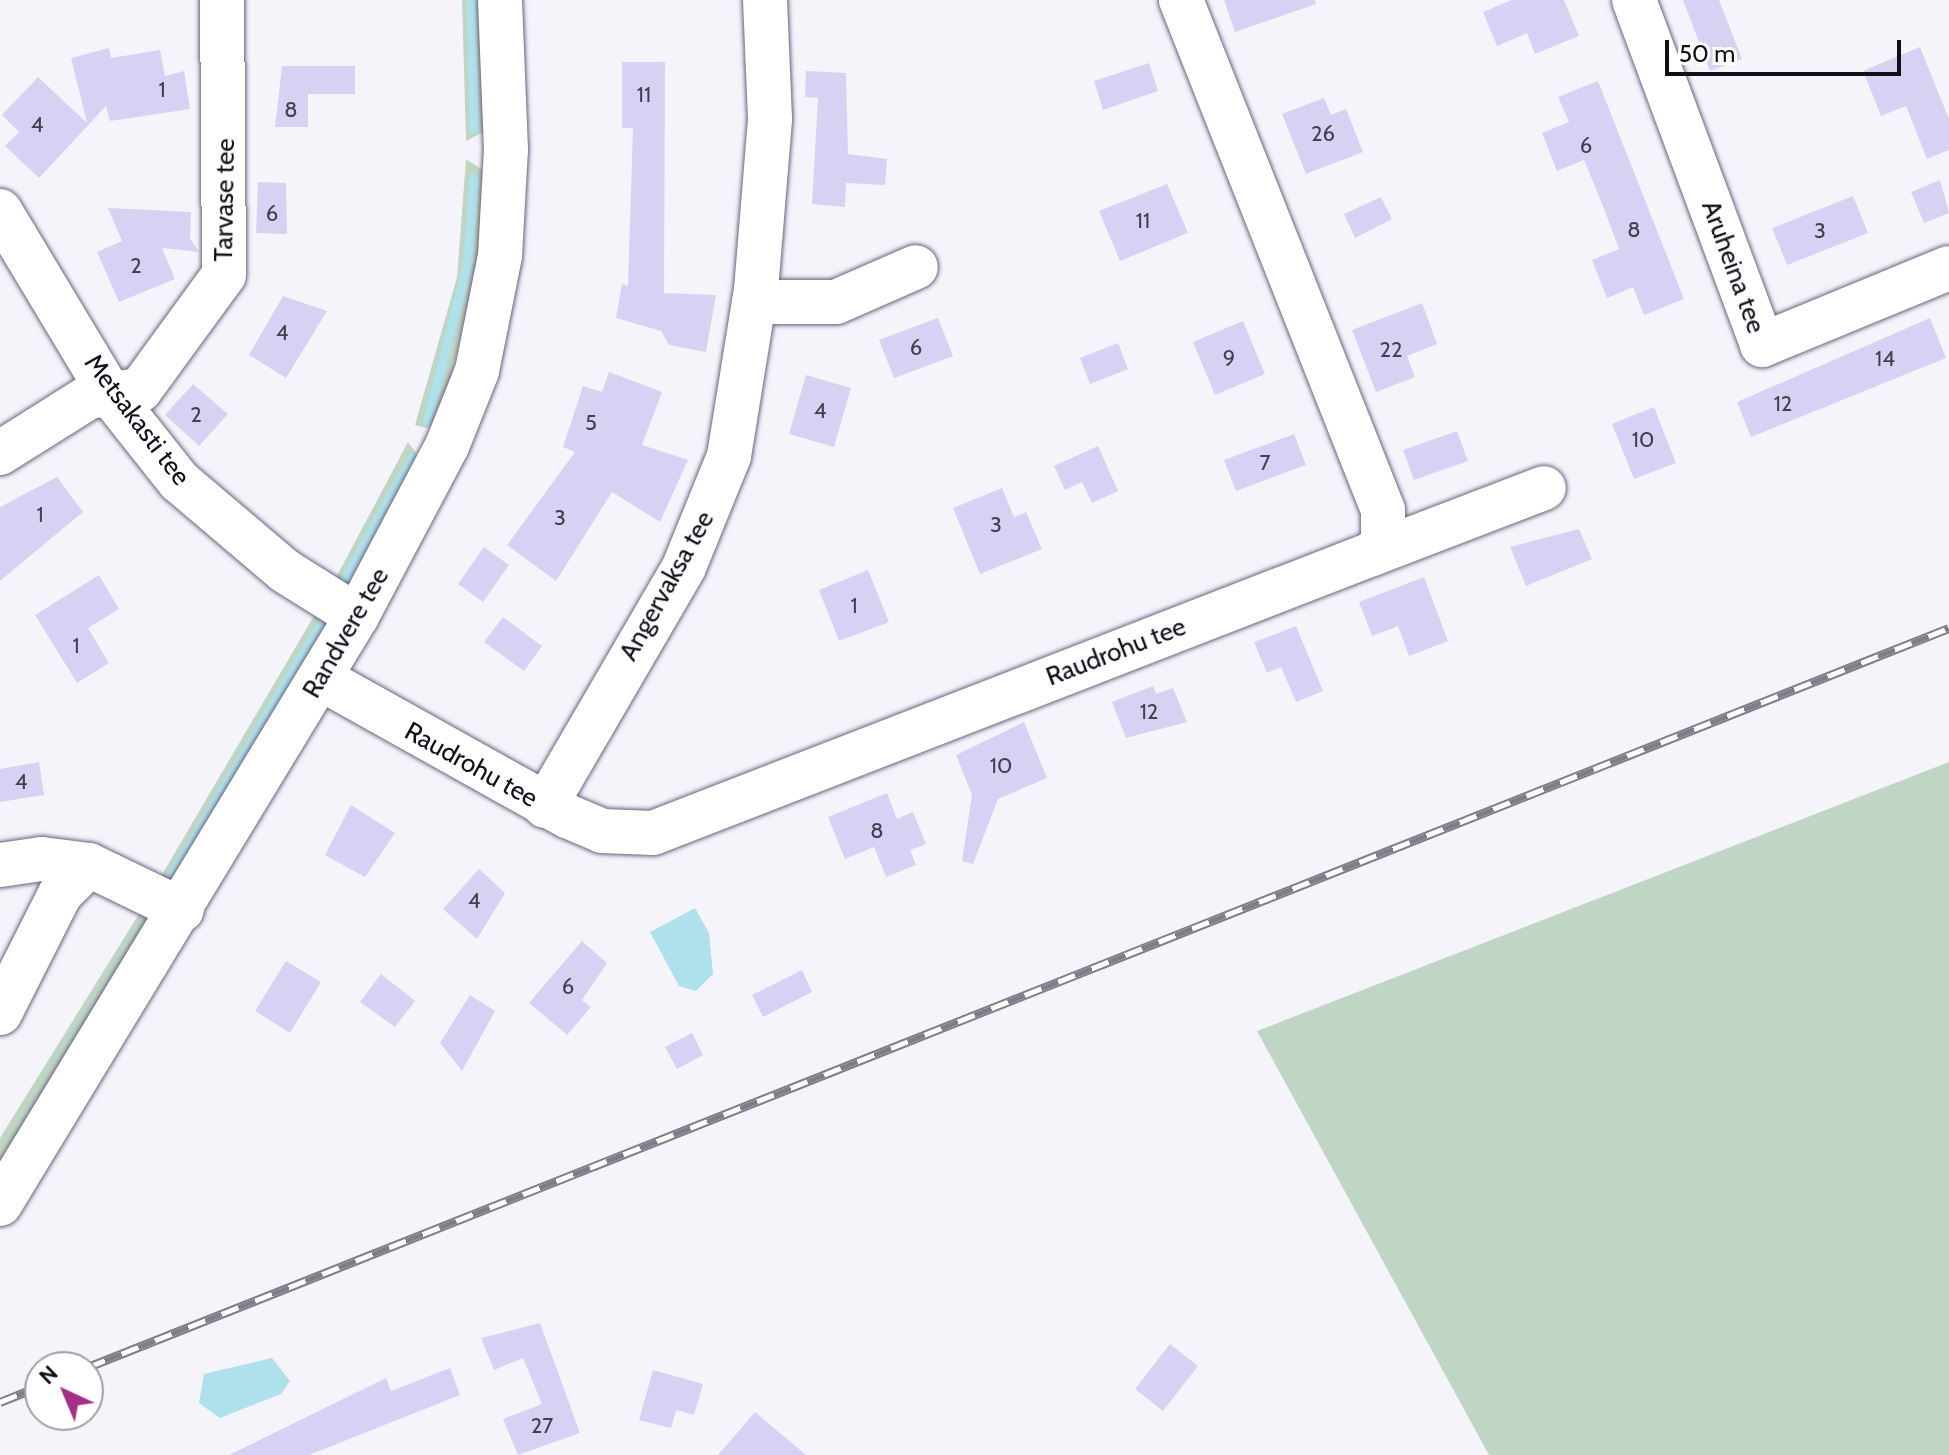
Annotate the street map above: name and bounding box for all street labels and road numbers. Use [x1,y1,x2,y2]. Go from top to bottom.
street label: Tarvase tee [208,138,242,262]
street label: Aruheina tee [1695,196,1771,338]
street label: Metsakasti tee [78,348,196,492]
street label: Angervaksa tee [613,506,721,666]
street label: Randvere tee [296,562,396,704]
street label: Raudrohu tee [1042,611,1190,693]
street label: Raudrohu tee [399,716,543,814]

